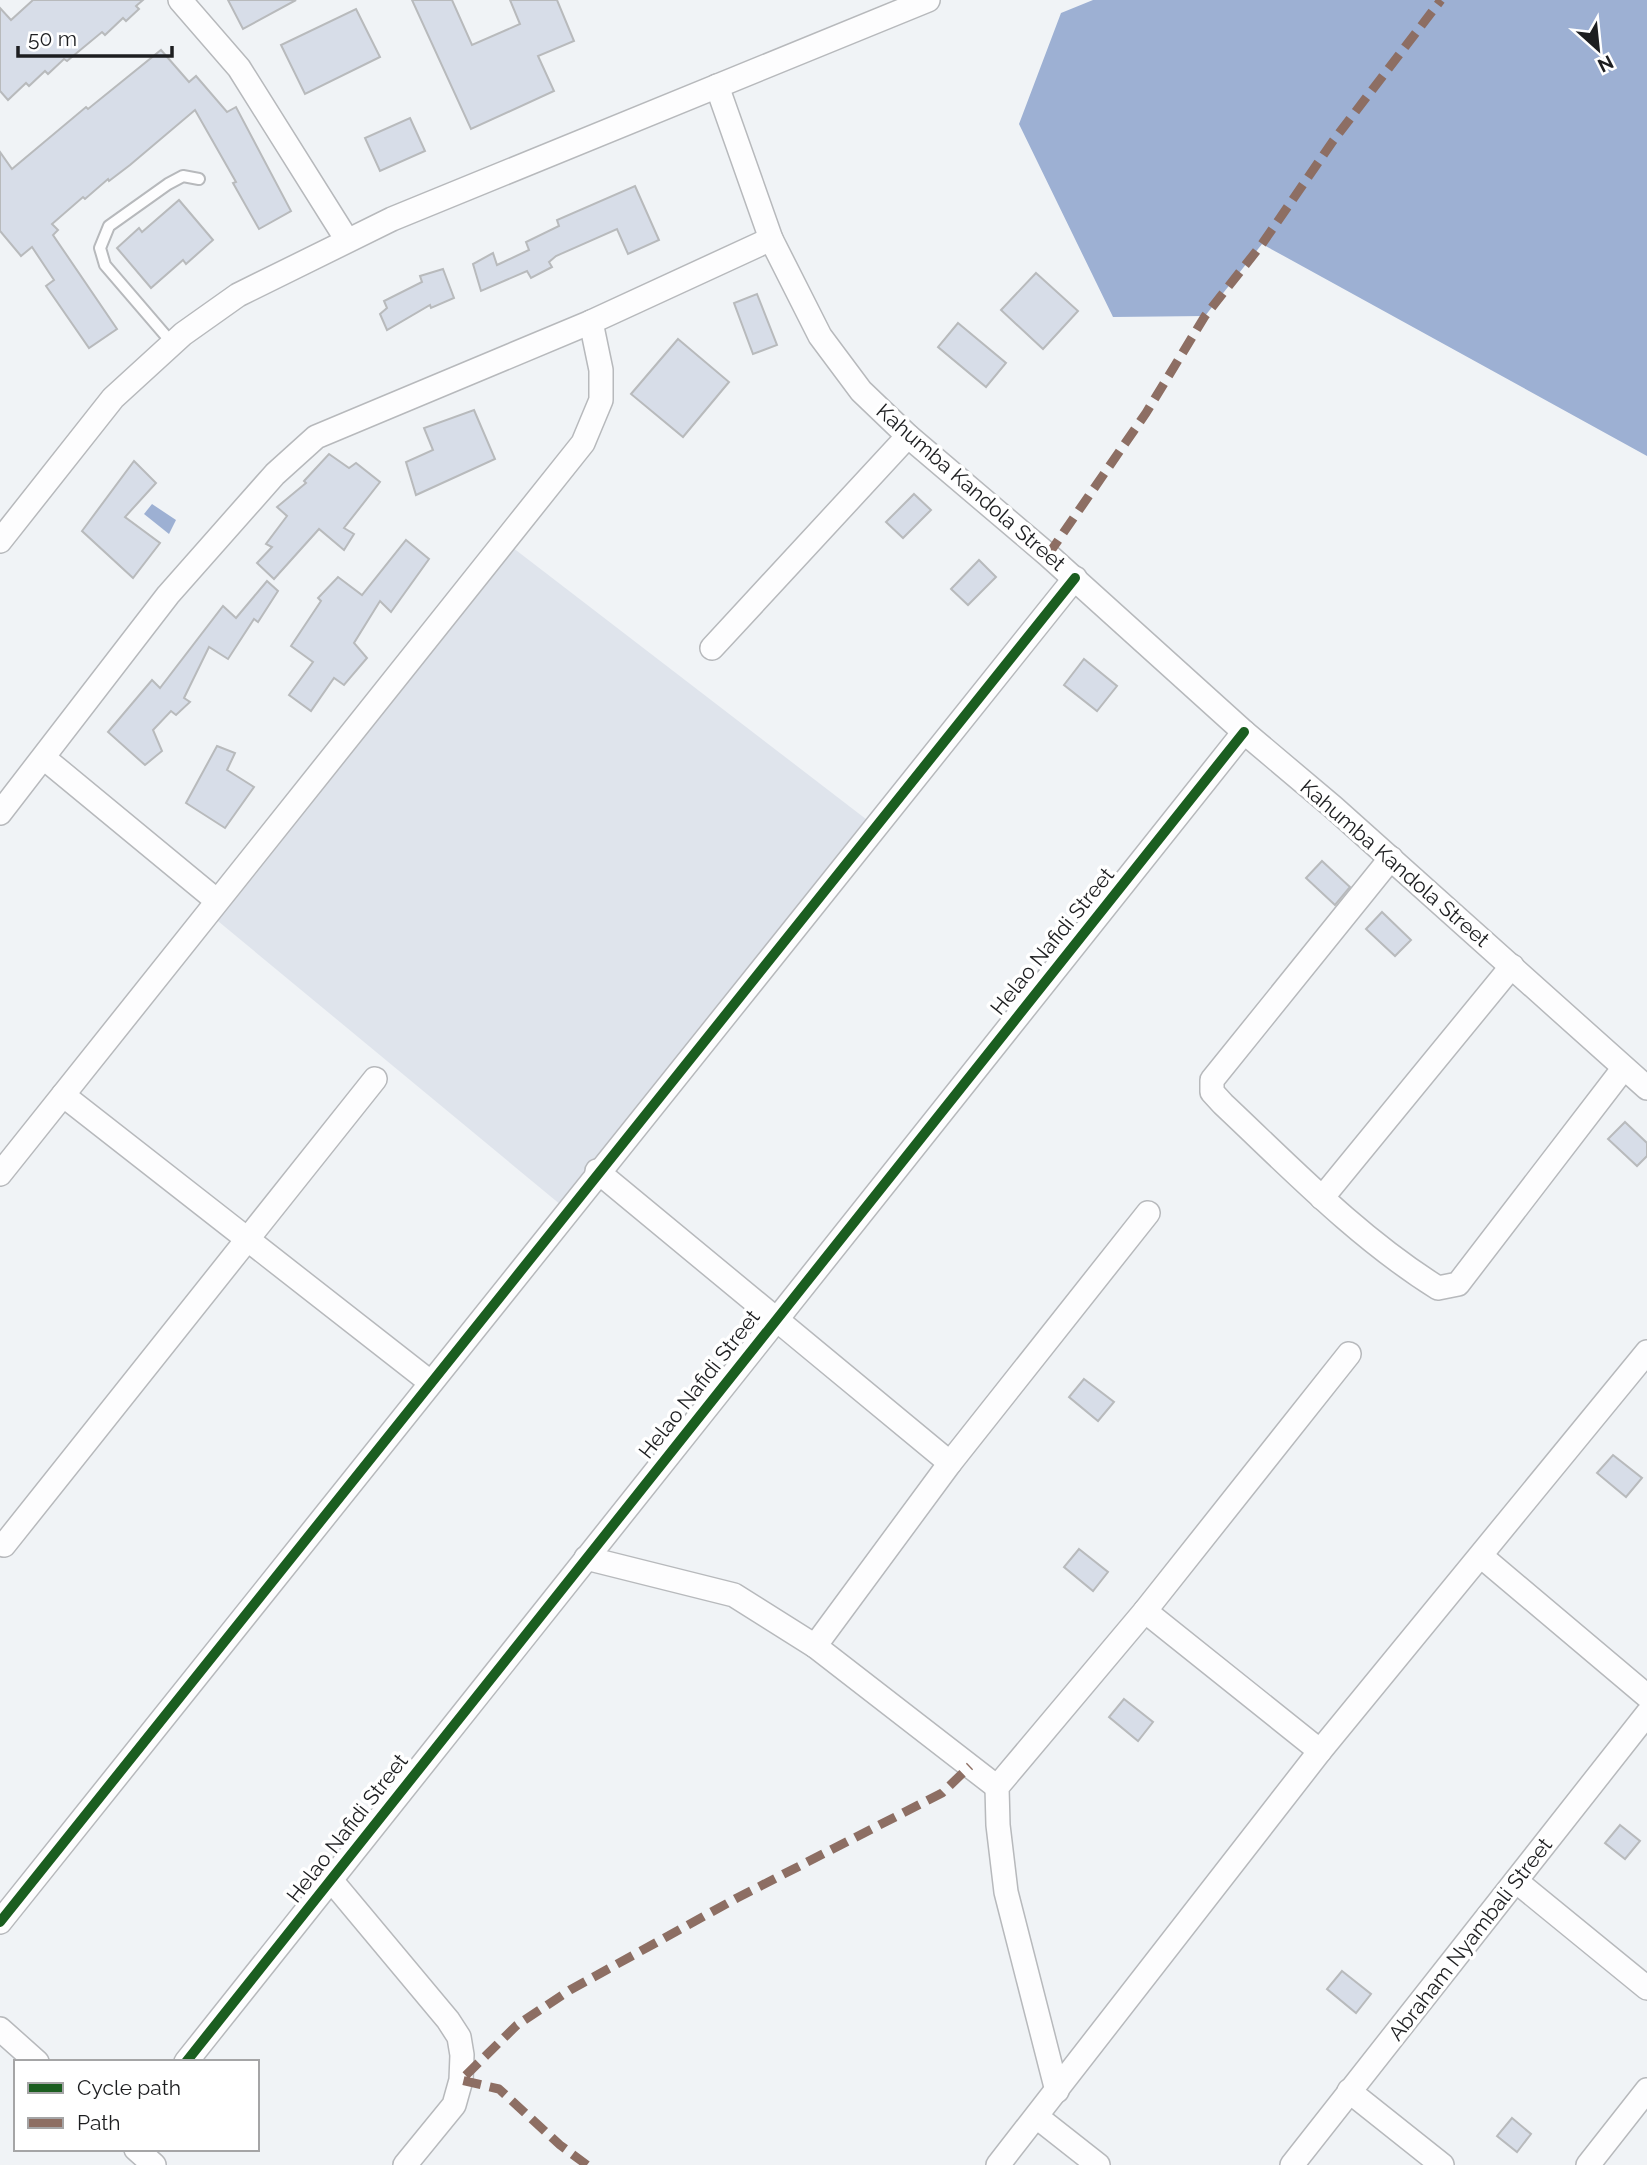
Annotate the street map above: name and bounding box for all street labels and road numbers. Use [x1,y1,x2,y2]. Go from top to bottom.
street label: Kahumba Kandola Street [871,398,1071,576]
street label: Kahumba Kandola Street [1295,774,1495,952]
street label: Helao Nafidi Street [985,862,1119,1020]
street label: Helao Nafidi Street [633,1305,765,1463]
street label: Helao Nafidi Street [281,1749,413,1907]
street label: Abraham Nyambali Street [1383,1833,1557,2045]

